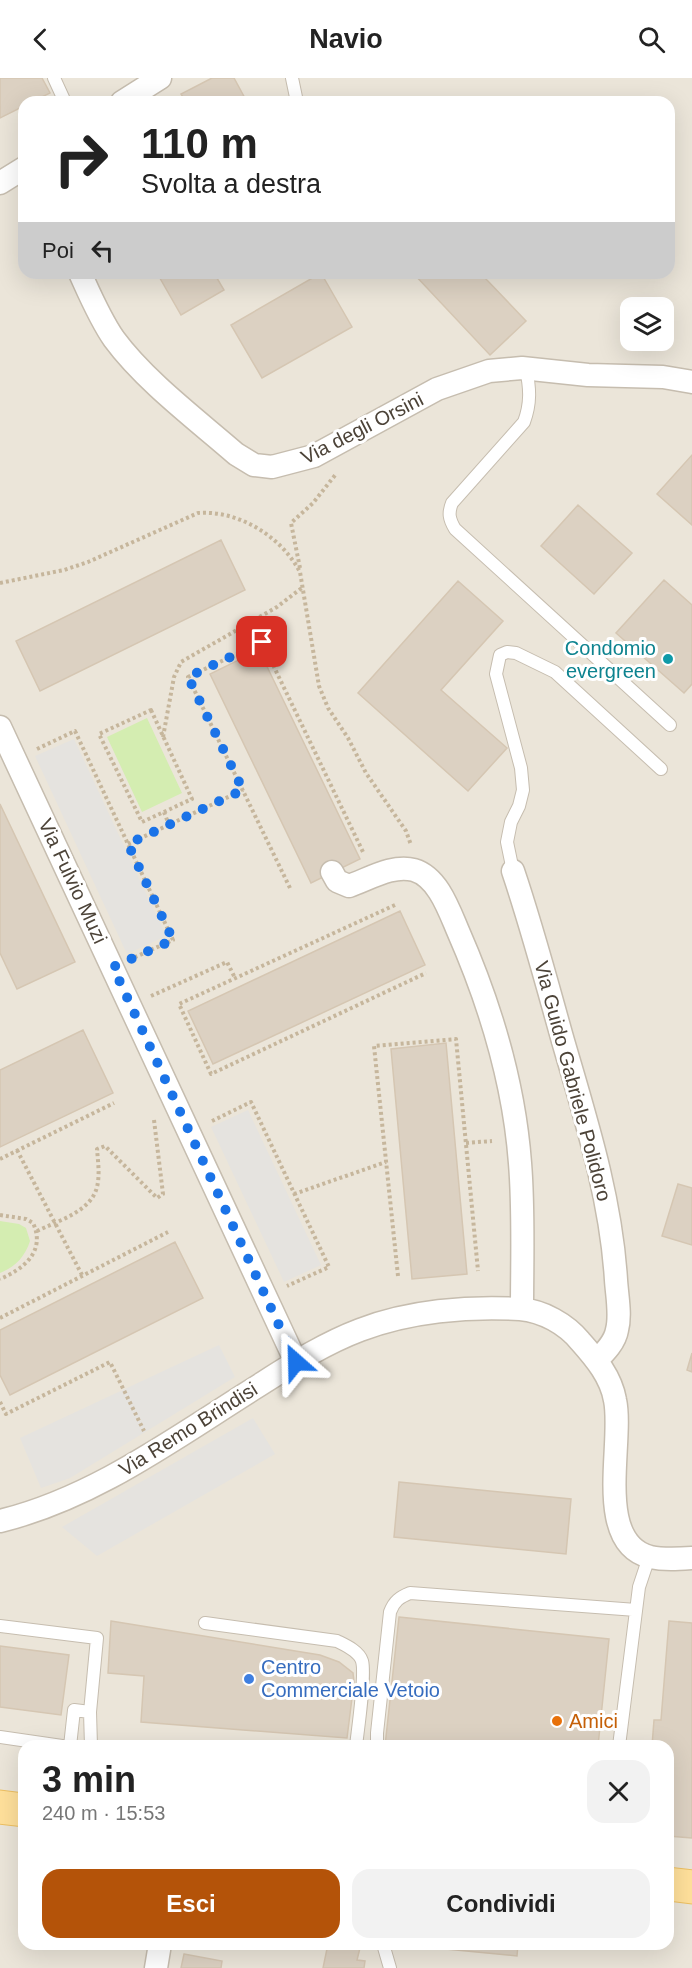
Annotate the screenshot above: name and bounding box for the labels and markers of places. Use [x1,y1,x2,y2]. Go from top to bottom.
pin [236,616,287,667]
place label: Condomio evergreen [565,637,656,682]
marker: Condomio evergreen [661,652,675,666]
place label: Centro Commerciale Vetoio [261,1656,440,1701]
marker: Centro Commerciale Vetoio [242,1672,256,1686]
place label: Amici [569,1710,618,1732]
marker: Amici [550,1714,564,1728]

